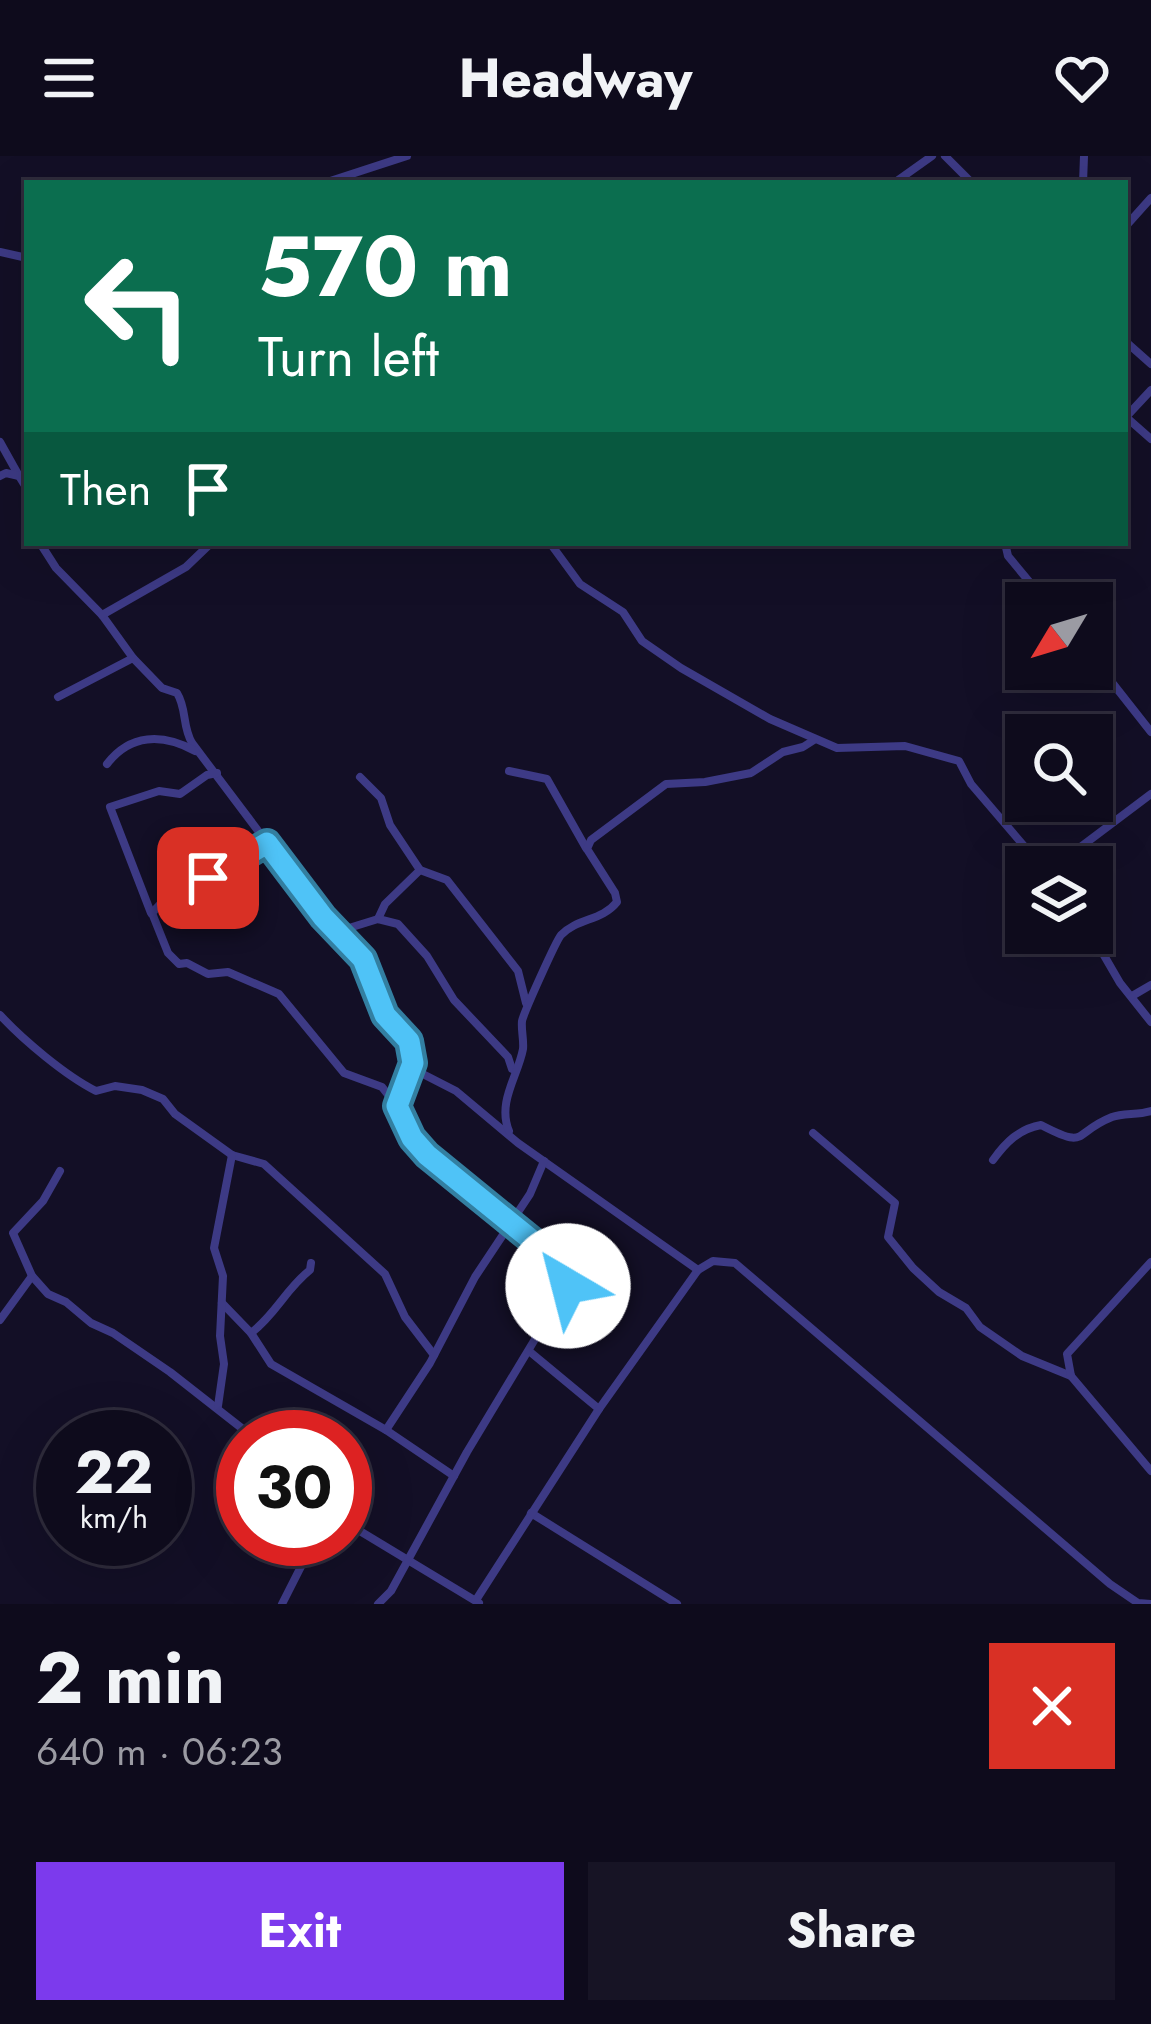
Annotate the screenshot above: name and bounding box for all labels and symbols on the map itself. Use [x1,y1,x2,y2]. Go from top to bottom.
north arrow [1005,582,1113,690]
pin [157,827,259,929]
position arrow [505,1223,631,1349]
speed limit sign: 30 [216,1410,372,1566]

